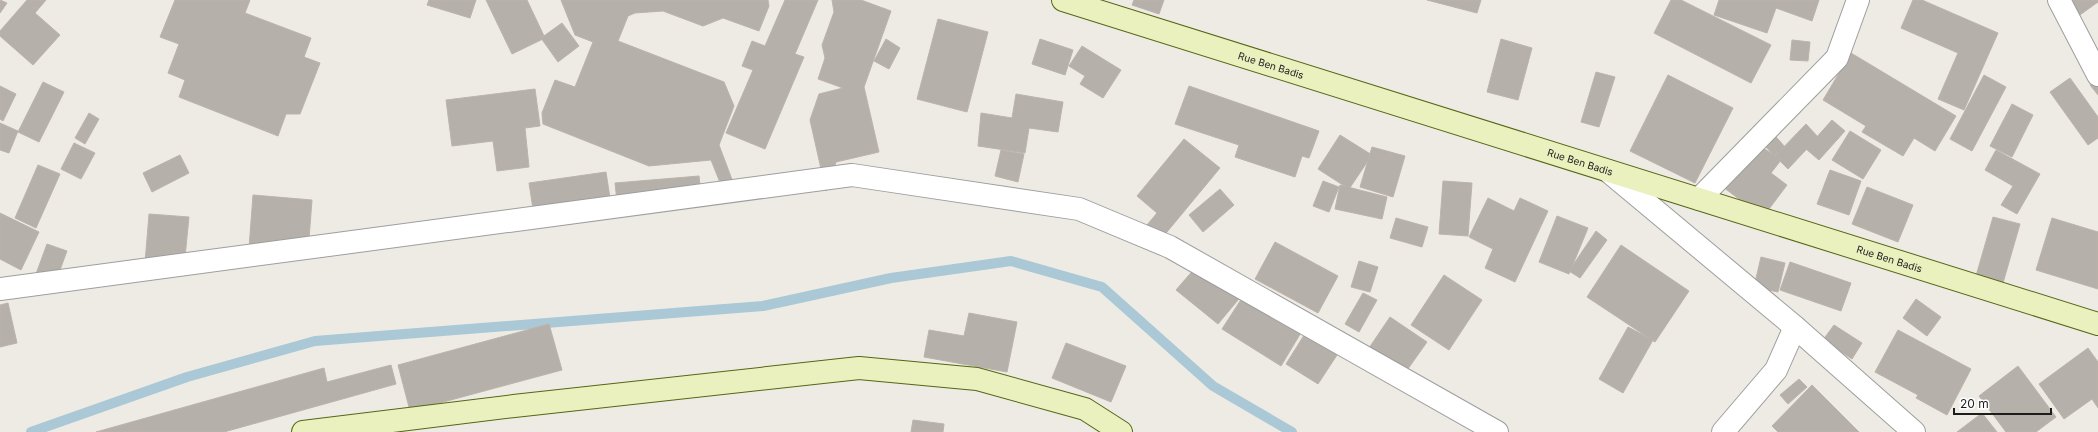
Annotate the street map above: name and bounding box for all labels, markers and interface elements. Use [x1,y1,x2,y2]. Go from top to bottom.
street label: Rue Ben Badis [1237,49,1305,81]
street label: Rue Ben Badis [1546,146,1615,178]
street label: Rue Ben Badis [1855,243,1924,275]
scale bar [1954,390,2051,416]
text: 20 m [1960,396,1989,411]

